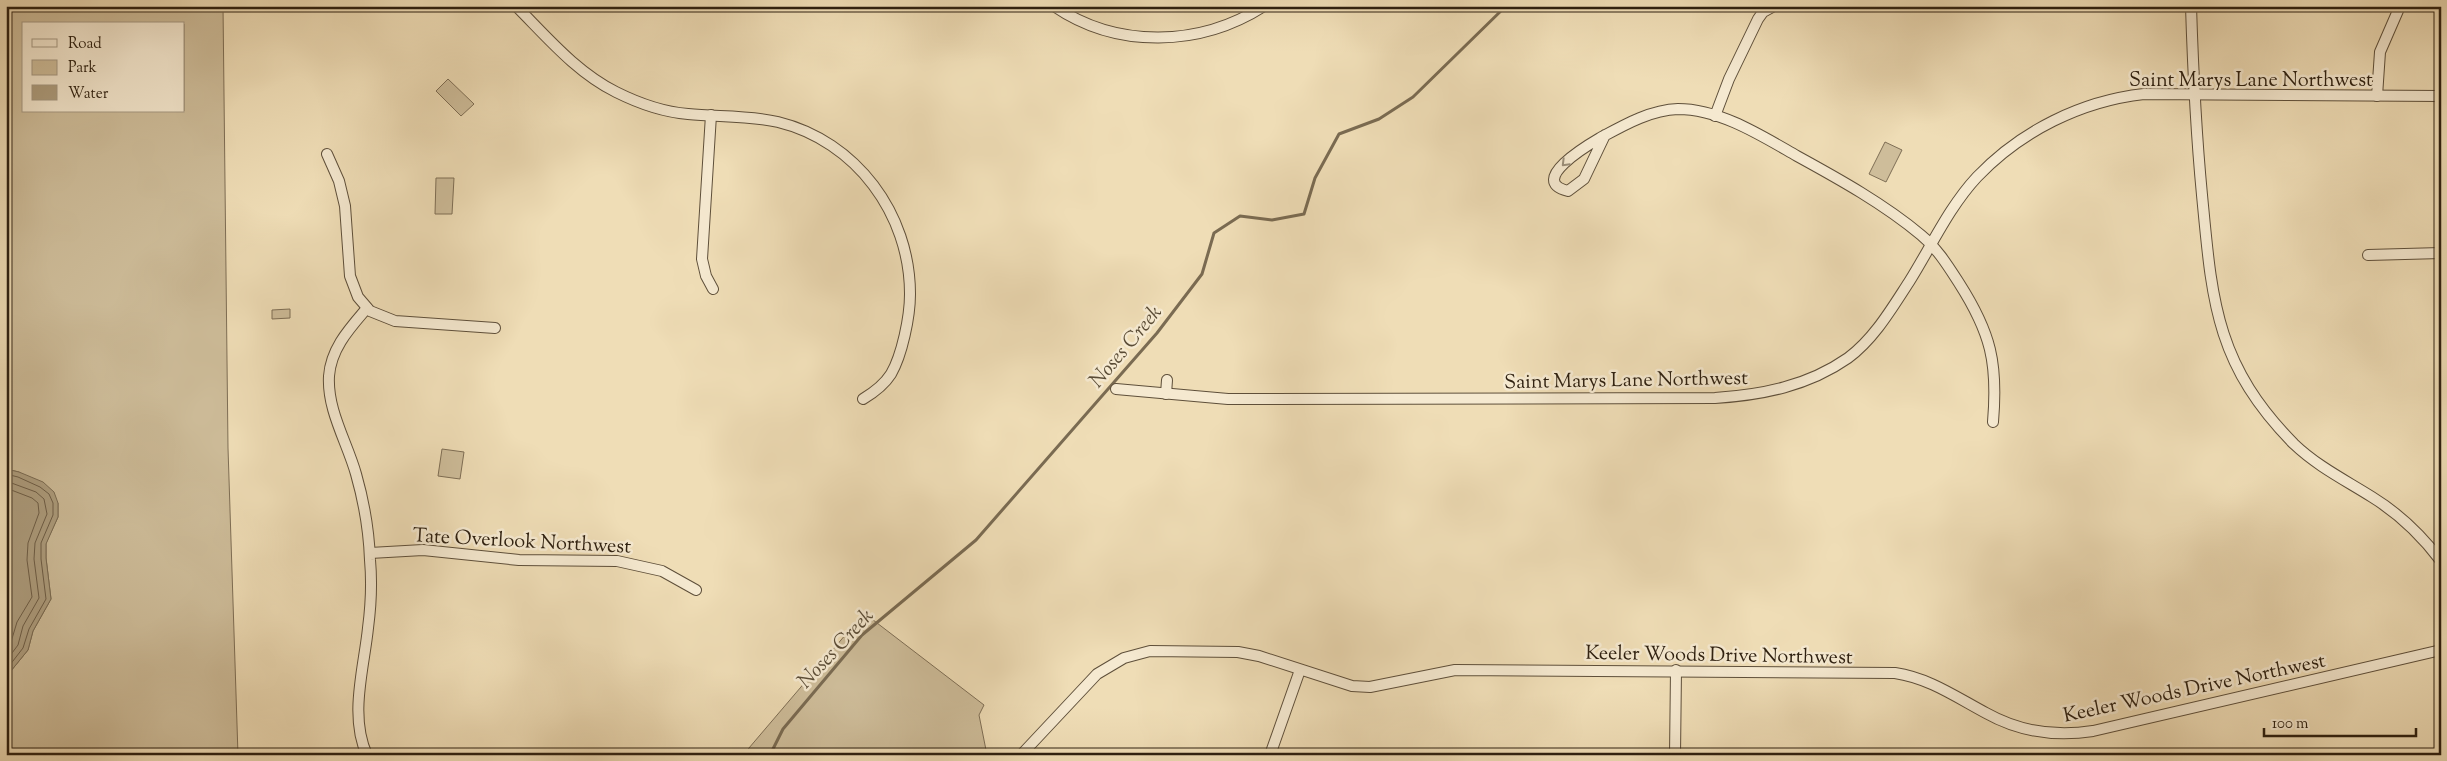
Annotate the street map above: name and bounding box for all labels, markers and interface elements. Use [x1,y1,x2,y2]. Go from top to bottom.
legend [22,22,185,112]
text: Road [68,34,102,55]
text: Park [68,58,97,79]
street label: Saint Marys Lane Northwest [2129,67,2373,96]
text: Water [68,84,109,105]
one-way arrow [1562,157,1571,166]
water label: Noses Creek [1083,299,1170,395]
street label: Saint Marys Lane Northwest [1504,365,1748,398]
street label: Tate Overlook Northwest [412,522,632,563]
water label: Noses Creek [791,602,882,696]
street label: Keeler Woods Drive Northwest [1585,640,1853,673]
street label: Keeler Woods Drive Northwest [2061,647,2328,731]
scale bar [2264,706,2417,738]
text: 100 m [2272,714,2309,735]

